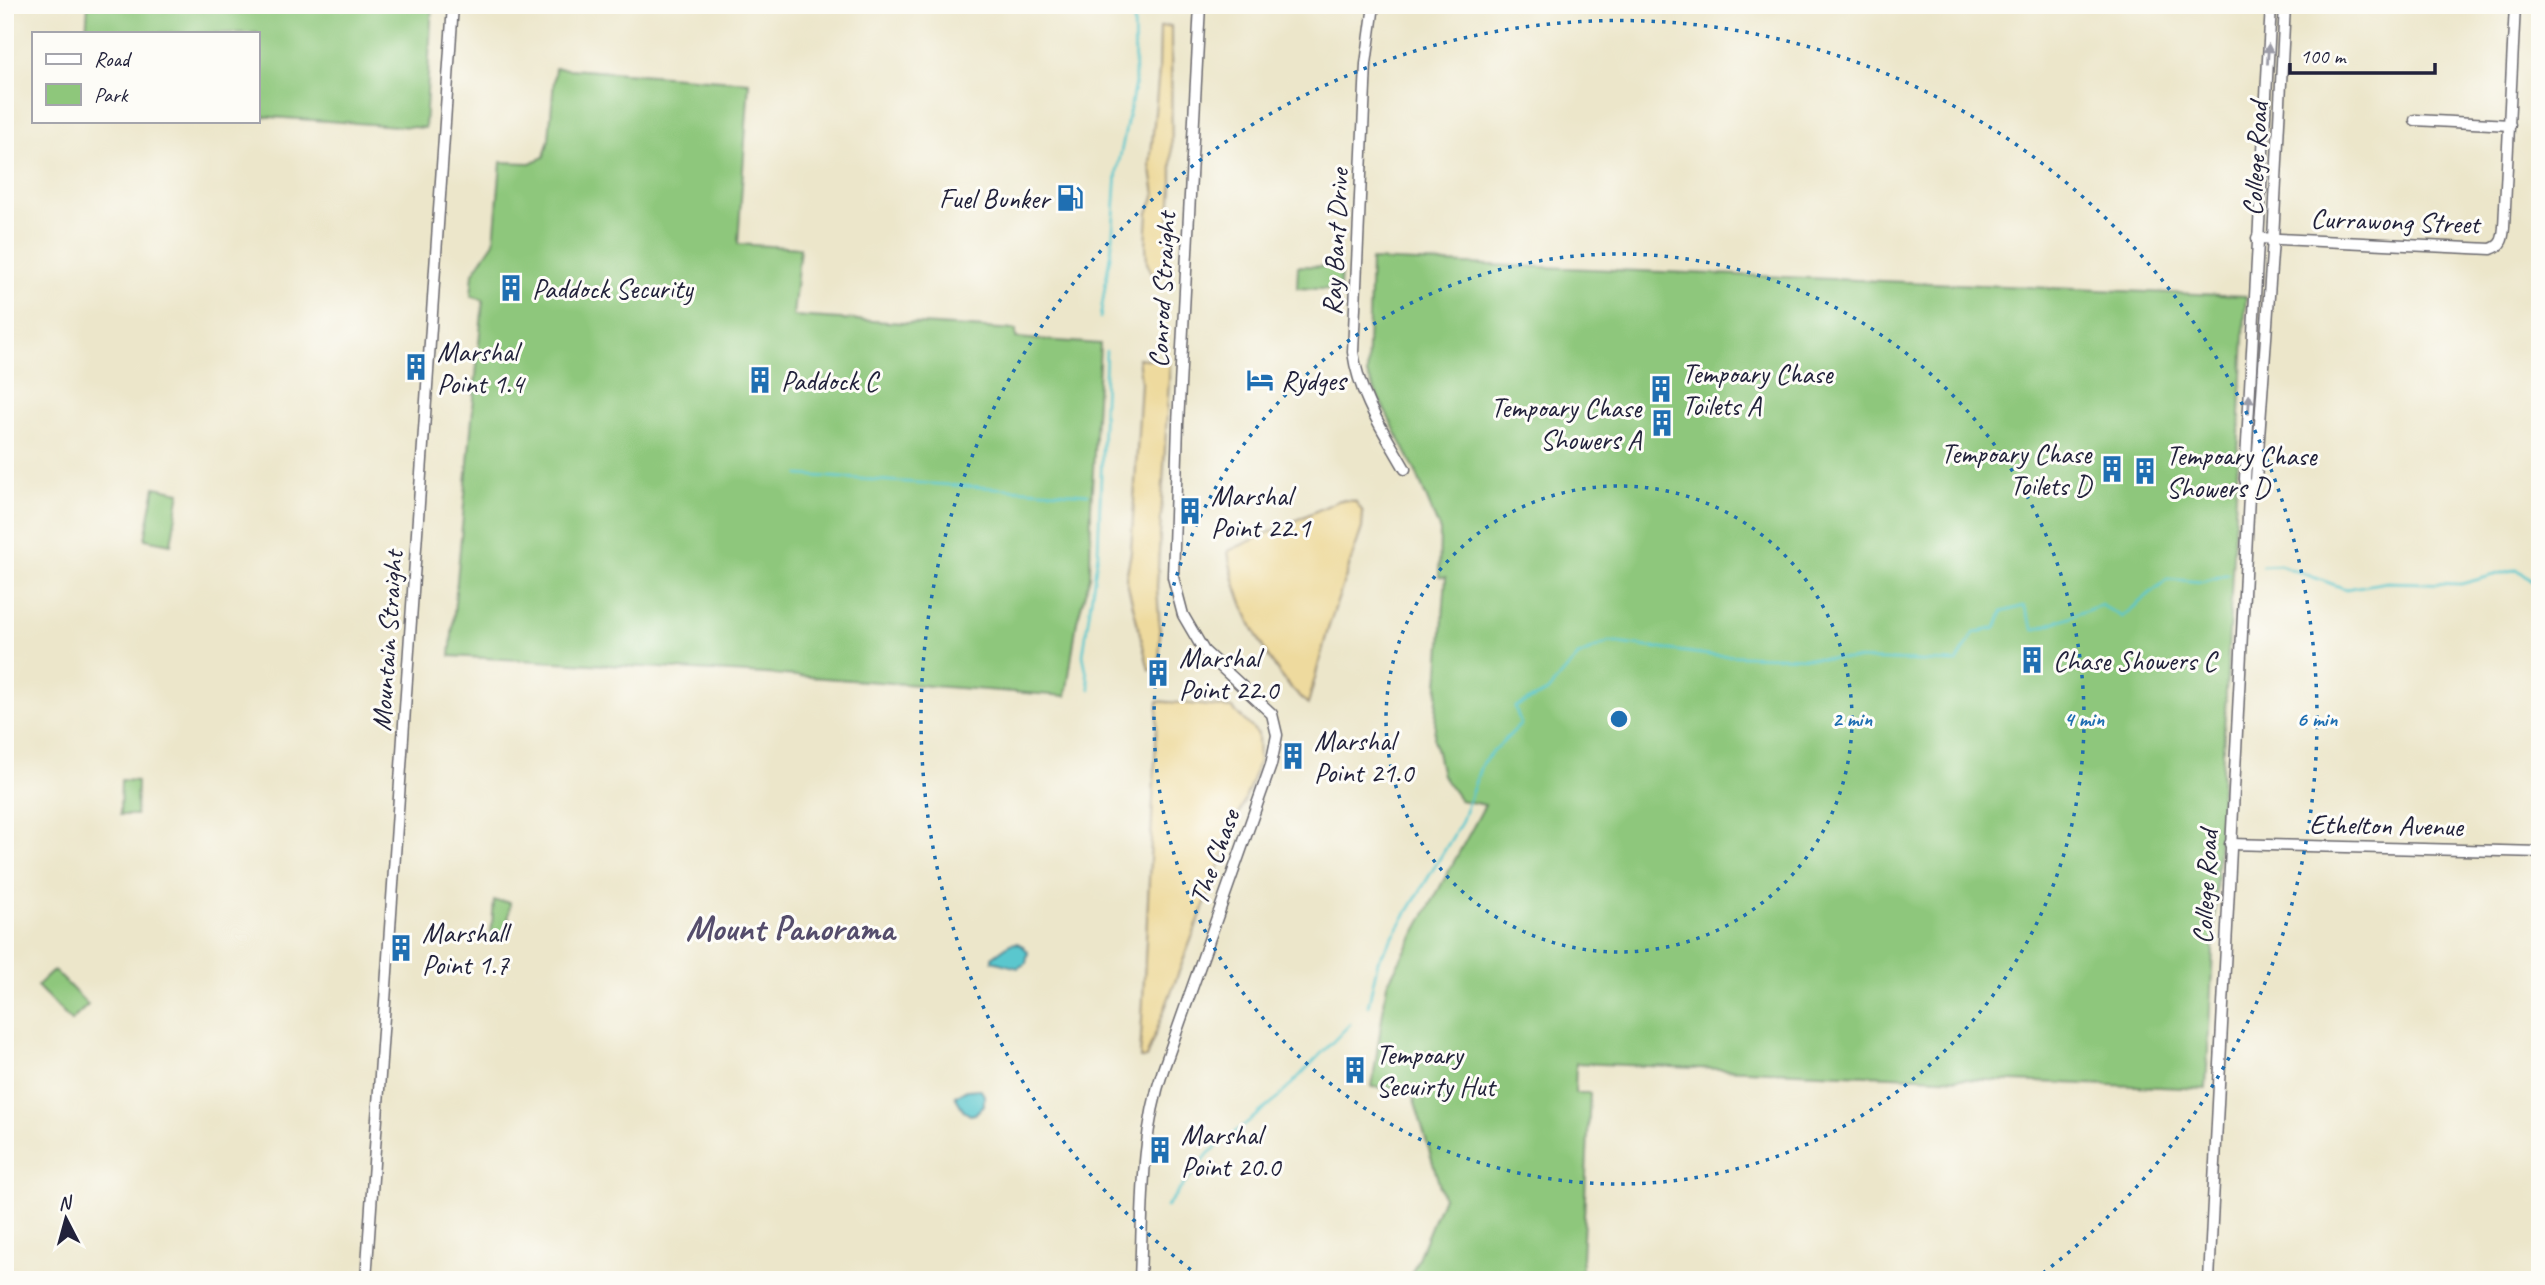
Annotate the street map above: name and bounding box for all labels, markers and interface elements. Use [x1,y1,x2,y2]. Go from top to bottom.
legend [32,32,259,122]
scale bar [2290,32,2435,76]
one-way arrow [2263,43,2274,65]
text: 100 m [2300,43,2347,69]
text: Road [94,46,133,72]
text: Park [94,82,129,108]
street label: College Road [2235,97,2276,217]
street label: Ray Bant Drive [1314,166,1356,316]
place label: Fuel Bunker [939,181,1052,216]
fuel station icon: Fuel Bunker [1055,183,1085,213]
street label: Currawong Street [2310,201,2483,242]
street label: Conrod Straight [1140,209,1184,369]
place label: Paddock Security [532,271,695,306]
building icon: Paddock Security [496,273,526,303]
place label: Marshal Point 1.4 [437,334,526,401]
building icon: Marshal Point 1.4 [401,352,431,382]
place label: Tempoary Chase Toilets A [1682,356,1834,423]
place label: Paddock C [781,363,880,398]
place label: Rydges [1281,363,1348,398]
building icon: Paddock C [745,365,775,395]
hotel icon: Rydges [1245,365,1275,395]
building icon: Tempoary Chase Toilets A [1646,374,1676,404]
place label: Tempoary Chase Showers A [1491,390,1643,457]
one-way arrow [2243,393,2254,415]
building icon: Tempoary Chase Showers A [1647,408,1677,438]
place label: Tempoary Chase Toilets D [1941,436,2094,503]
place label: Tempoary Chase Showers D [2166,438,2318,505]
building icon: Tempoary Chase Toilets D [2097,454,2127,484]
building icon: Tempoary Chase Showers D [2130,456,2160,486]
place label: Marshal Point 22.1 [1211,478,1312,545]
building icon: Marshal Point 22.1 [1175,496,1205,526]
street label: Mountain Straight [363,547,411,732]
place label: Marshal Point 22.0 [1179,640,1281,707]
place label: Chase Showers C [2053,643,2219,678]
building icon: Chase Showers C [2017,645,2047,675]
building icon: Marshal Point 22.0 [1143,658,1173,688]
text: 2 min [1832,706,1872,732]
text: 4 min [2064,706,2104,732]
text: 6 min [2297,706,2338,732]
centre of rings [1607,707,1631,731]
place label: Marshal Point 21.0 [1314,723,1416,790]
building icon: Marshal Point 21.0 [1278,741,1308,771]
street label: The Chase [1181,803,1248,909]
street label: Ethelton Avenue [2309,806,2465,844]
street label: College Road [2185,825,2226,945]
district label: Mount Panorama [686,906,898,951]
place label: Marshall Point 1.7 [422,915,513,982]
building icon: Marshall Point 1.7 [386,933,416,963]
place label: Tempoary Secuirty Hut [1376,1037,1497,1104]
building icon: Tempoary Secuirty Hut [1340,1055,1370,1085]
place label: Marshal Point 20.0 [1181,1117,1283,1184]
building icon: Marshal Point 20.0 [1145,1135,1175,1165]
north arrow [32,1184,102,1254]
text: N [57,1190,75,1216]

